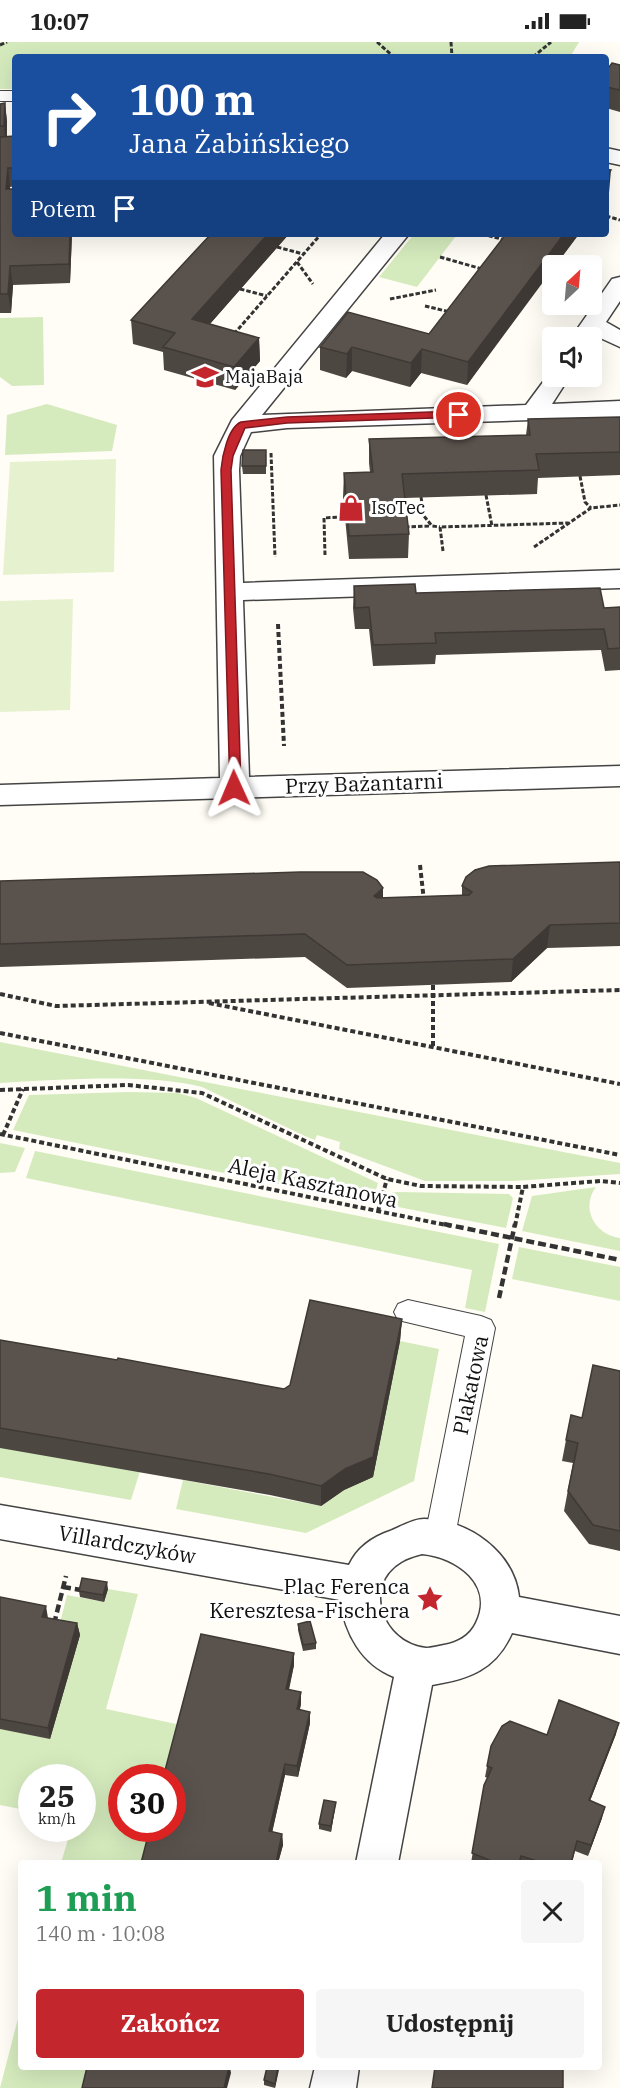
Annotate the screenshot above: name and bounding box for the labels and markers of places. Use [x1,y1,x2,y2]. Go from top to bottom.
school or university icon: MajaBaja [190,362,220,392]
place label: MajaBaja [225,365,303,388]
pin [433,389,484,440]
shop icon: IsoTec [336,493,366,523]
place label: IsoTec [371,496,425,519]
place label: Plac Ferenca Keresztesa-Fischera [209,1572,410,1624]
place icon: Plac Ferenca Keresztesa-Fischera [415,1584,445,1614]

